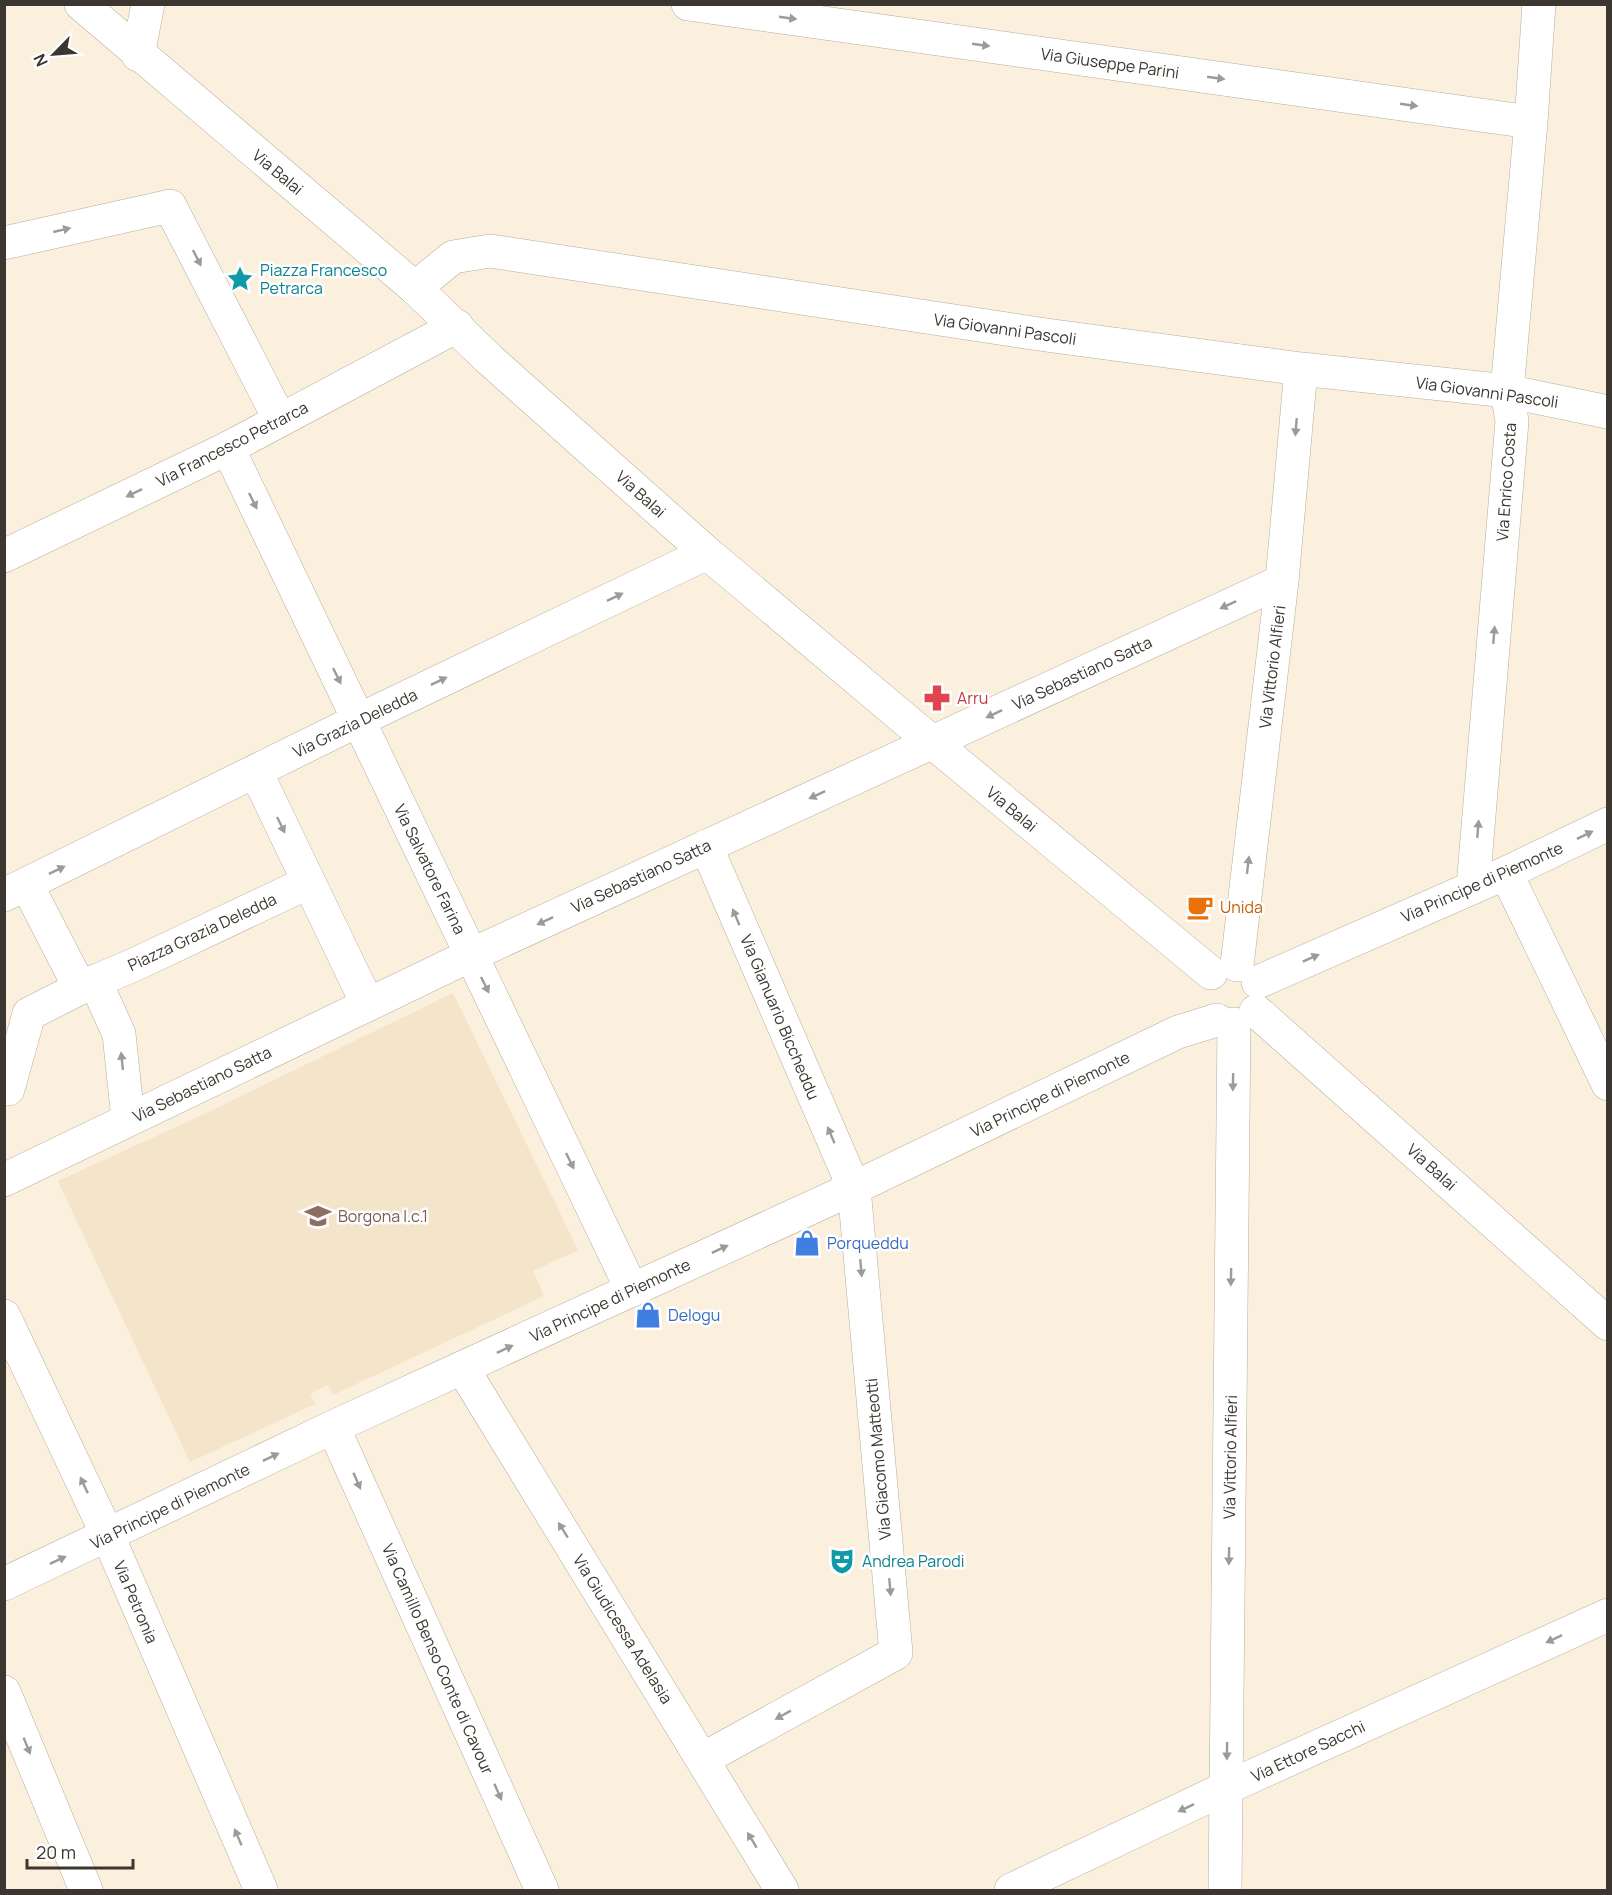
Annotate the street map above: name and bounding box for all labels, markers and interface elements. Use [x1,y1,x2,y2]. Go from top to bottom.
one-way arrow [778,14,797,23]
north arrow [24,24,84,84]
one-way arrow [971,41,990,50]
street label: Via Giuseppe Parini [1039,42,1181,84]
text: N [28,50,53,70]
one-way arrow [1206,74,1225,83]
one-way arrow [1399,101,1418,110]
street label: Via Balai [248,144,308,200]
one-way arrow [52,225,71,235]
one-way arrow [192,250,202,267]
place label: Piazza Francesco Petrarca [260,259,387,299]
place icon: Piazza Francesco Petrarca [225,264,255,294]
street label: Via Giovanni Pascoli [932,308,1078,350]
street label: Via Giovanni Pascoli [1414,371,1560,413]
street label: Via Francesco Petrarca [152,396,312,492]
one-way arrow [1291,417,1301,436]
street label: Via Enrico Costa [1491,422,1521,542]
street label: Via Balai [611,466,671,522]
one-way arrow [126,488,143,497]
one-way arrow [248,492,258,509]
one-way arrow [607,593,624,602]
one-way arrow [1220,601,1237,610]
street label: Via Vittorio Alfieri [1254,604,1290,730]
one-way arrow [1489,625,1499,644]
street label: Via Sebastiano Satta [1009,631,1155,715]
one-way arrow [333,668,342,685]
one-way arrow [431,677,448,686]
street label: Via Grazia Deledda [289,683,421,763]
pharmacy icon: Arru [922,683,952,713]
place label: Arru [957,687,988,709]
one-way arrow [986,709,1003,718]
street label: Via Balai [982,781,1042,837]
one-way arrow [809,791,826,800]
street label: Via Salvatore Farina [389,800,471,938]
one-way arrow [277,816,286,833]
one-way arrow [1473,820,1483,839]
one-way arrow [1576,830,1593,839]
street label: Via Sebastiano Satta [568,834,714,918]
street label: Via Principe di Piemonte [1398,836,1566,928]
one-way arrow [1244,856,1253,875]
one-way arrow [48,865,66,875]
street label: Piazza Grazia Deledda [124,888,280,976]
cafe icon: Unida [1185,892,1215,922]
place label: Unida [1220,896,1263,918]
one-way arrow [732,909,741,926]
one-way arrow [536,916,553,925]
street label: Via Gianuario Biccheddu [735,931,825,1103]
one-way arrow [1303,953,1320,962]
one-way arrow [481,976,490,993]
street label: Via Sebastiano Satta [129,1041,275,1127]
street label: Via Principe di Piemonte [967,1046,1133,1142]
one-way arrow [117,1051,127,1070]
one-way arrow [1228,1073,1238,1092]
one-way arrow [826,1125,836,1143]
street label: Via Balai [1402,1139,1462,1195]
one-way arrow [565,1152,574,1169]
school or university icon: Borgona I.c.1 [303,1201,333,1231]
place label: Borgona I.c.1 [338,1205,428,1227]
shop icon: Porqueddu [792,1228,822,1258]
place label: Porqueddu [827,1232,909,1254]
one-way arrow [712,1245,729,1254]
street label: Via Principe di Piemonte [526,1253,694,1347]
one-way arrow [856,1258,866,1277]
one-way arrow [1227,1268,1236,1287]
shop icon: Delogu [633,1300,663,1330]
place label: Delogu [668,1304,720,1326]
one-way arrow [497,1344,515,1354]
street label: Via Giacomo Matteotti [860,1377,896,1541]
street label: Via Vittorio Alfieri [1218,1395,1242,1519]
one-way arrow [263,1453,280,1462]
street label: Via Principe di Piemonte [87,1458,253,1554]
one-way arrow [352,1472,362,1490]
one-way arrow [79,1477,88,1494]
one-way arrow [557,1522,568,1539]
street label: Via Camillo Benso Conte di Cavour [377,1540,499,1778]
theatre icon: Andrea Parodi [827,1546,857,1576]
one-way arrow [1224,1547,1234,1566]
street label: Via Giudicessa Adelasia [568,1550,678,1708]
place label: Andrea Parodi [862,1550,964,1572]
one-way arrow [49,1555,66,1564]
street label: Via Petronia [109,1557,163,1647]
one-way arrow [885,1578,895,1597]
one-way arrow [1546,1634,1563,1643]
one-way arrow [774,1710,791,1720]
street label: Via Ettore Sacchi [1248,1715,1368,1787]
one-way arrow [22,1738,32,1756]
one-way arrow [1222,1742,1232,1761]
one-way arrow [493,1784,503,1802]
one-way arrow [1178,1803,1195,1812]
one-way arrow [233,1827,243,1845]
scale bar [27,1832,134,1870]
one-way arrow [746,1832,757,1848]
text: 20 m [36,1840,76,1864]

